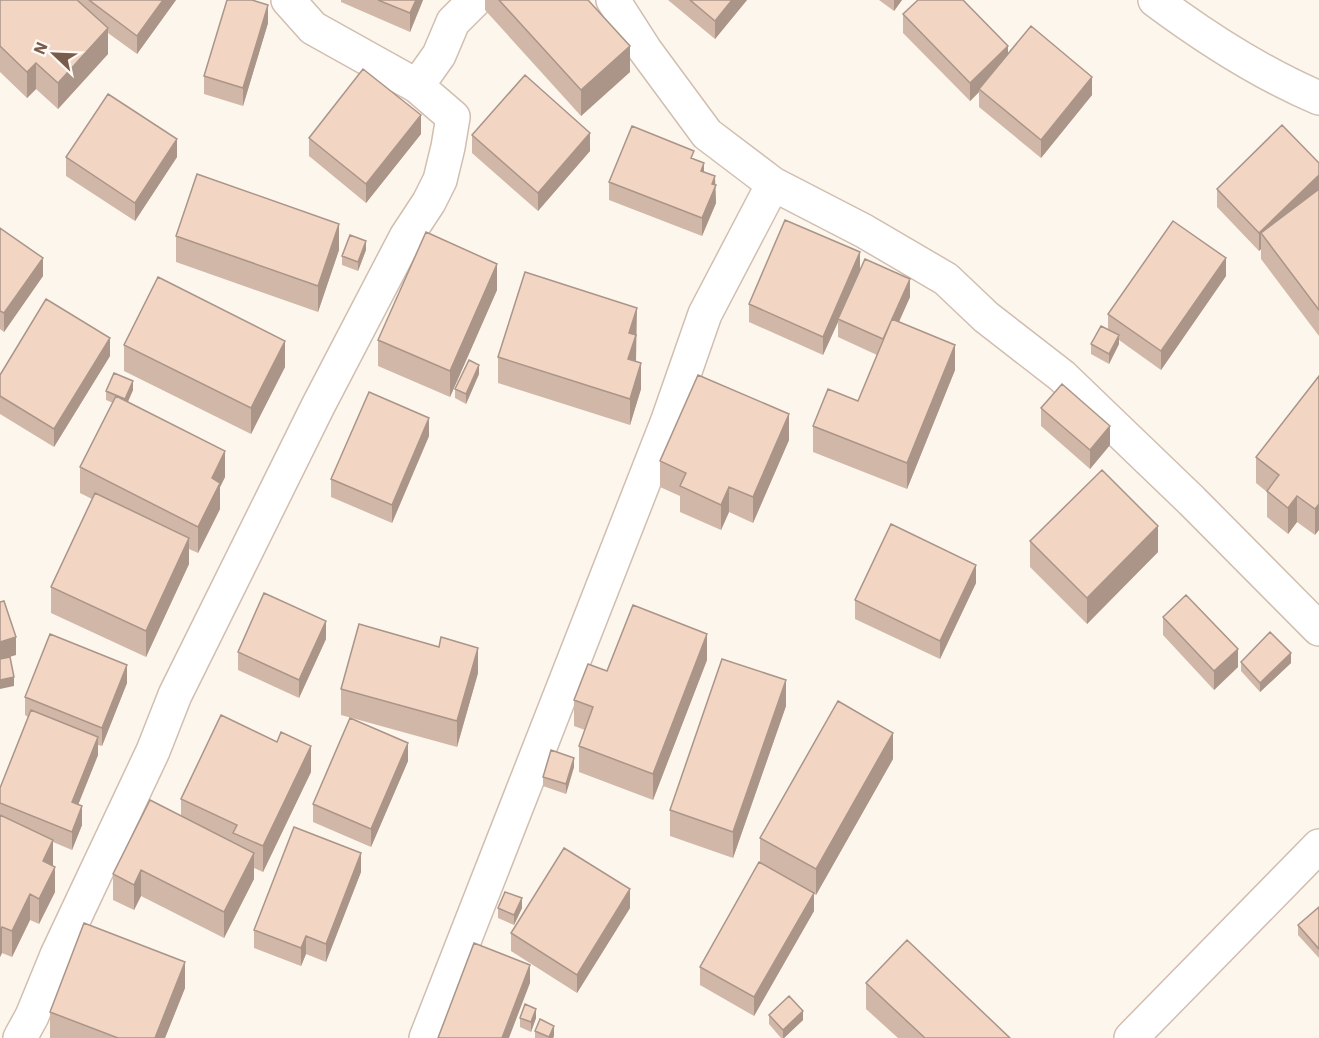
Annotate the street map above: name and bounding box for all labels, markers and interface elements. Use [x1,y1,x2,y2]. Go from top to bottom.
north arrow [24,24,84,84]
text: N [29,39,52,57]

